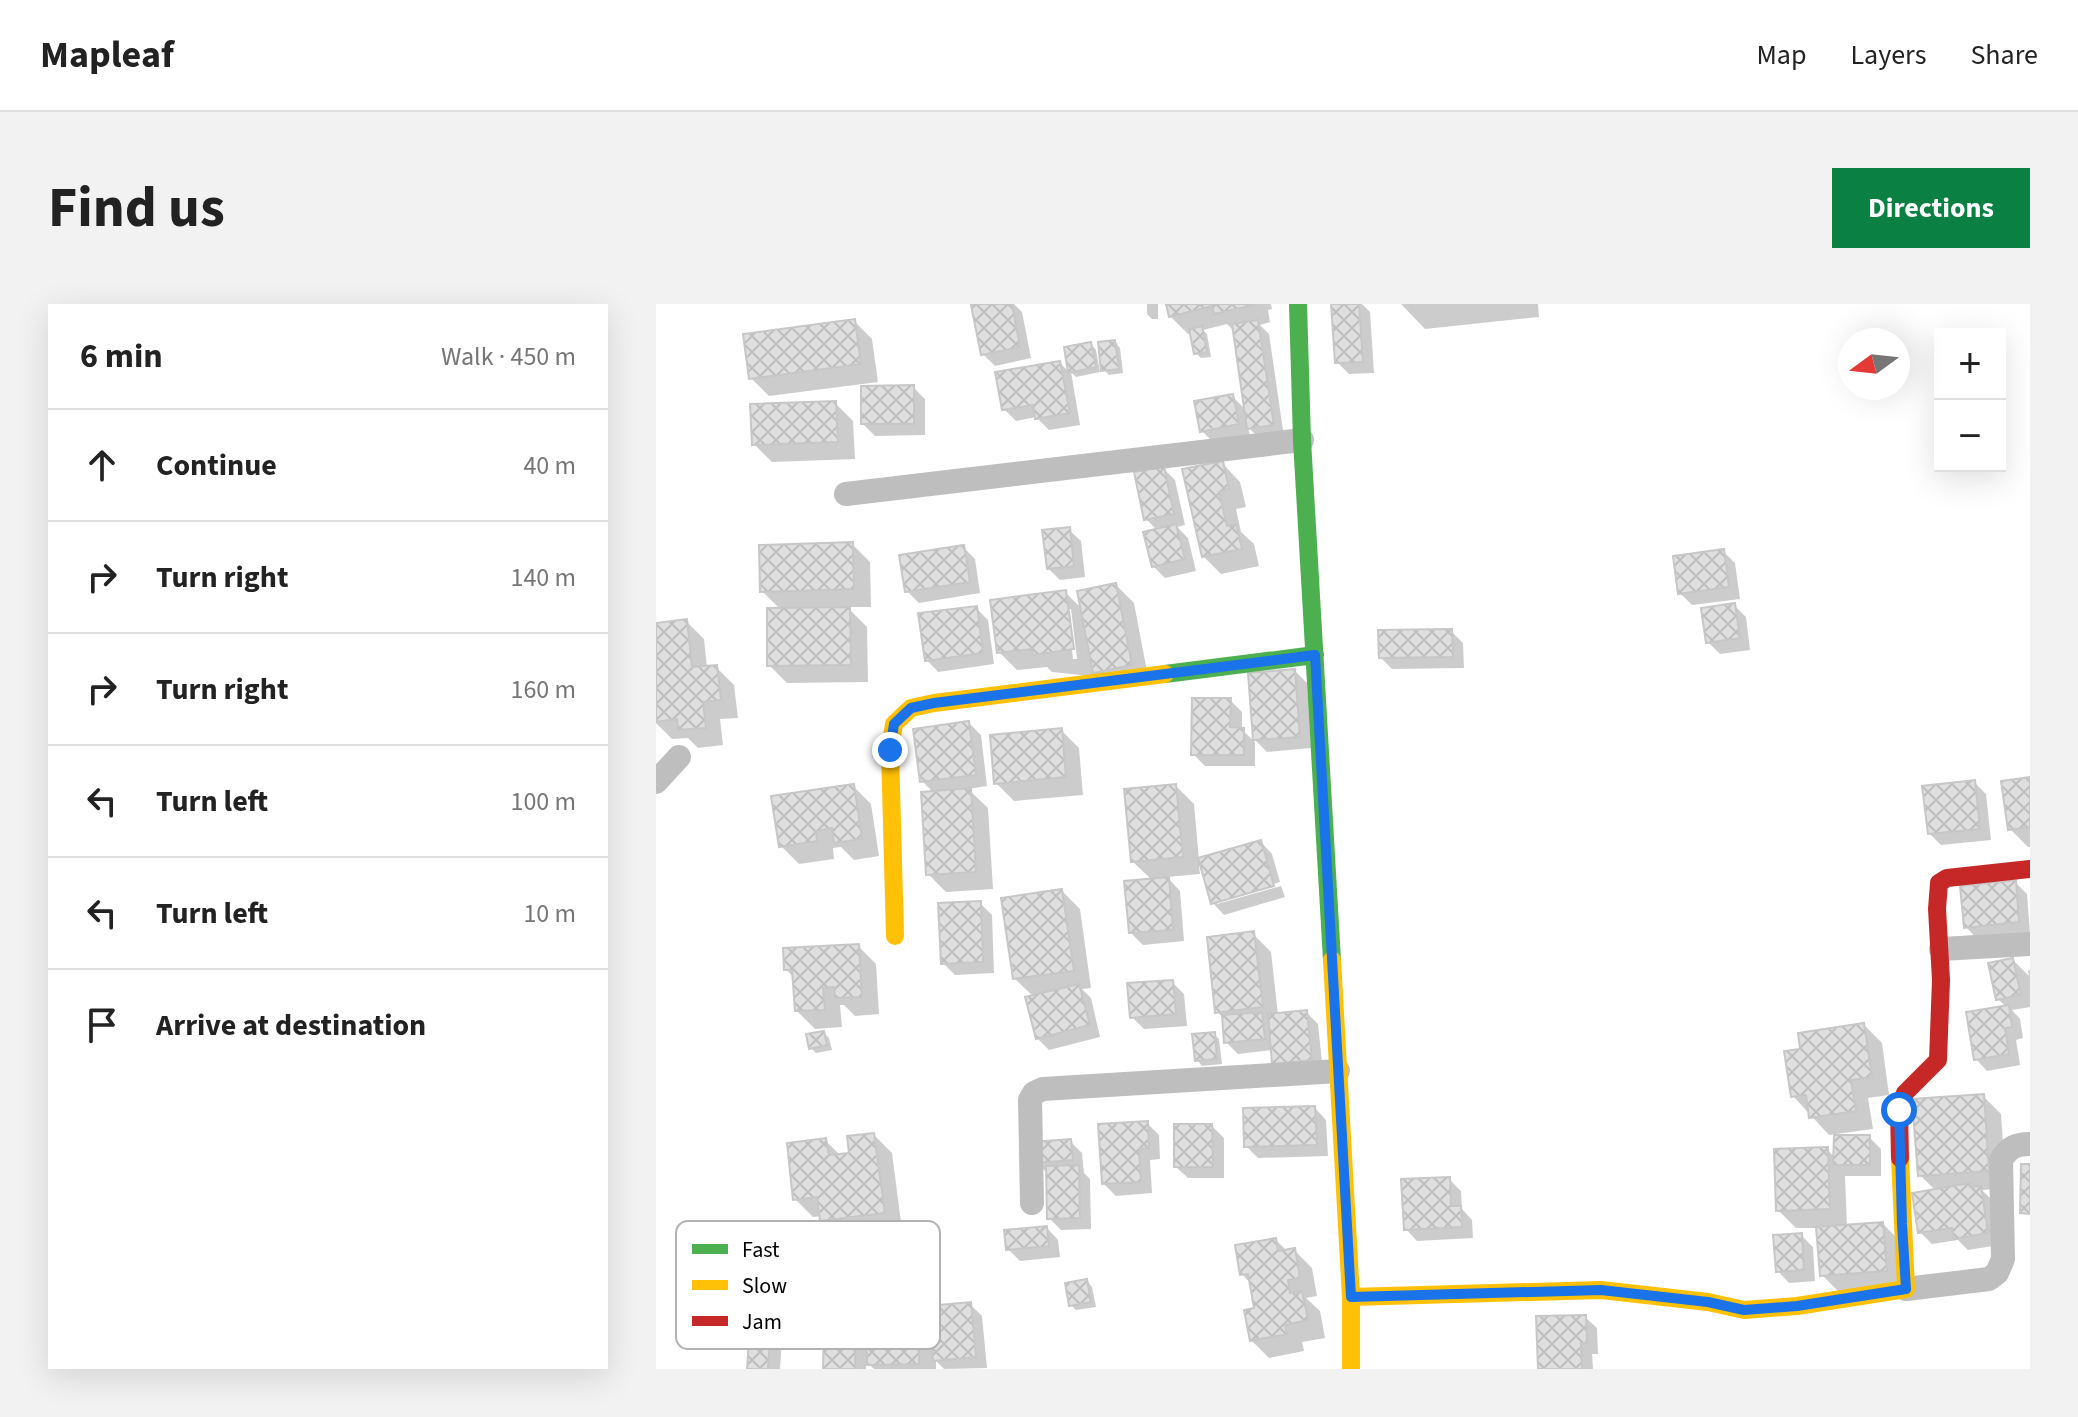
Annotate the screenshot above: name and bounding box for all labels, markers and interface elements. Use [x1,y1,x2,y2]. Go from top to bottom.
text: Mapleaf [40,28,174,82]
text: Map [1756,35,1806,75]
text: Layers [1850,35,1926,75]
text: Share [1970,35,2038,75]
button: Directions [1832,168,2030,248]
text: Find us [48,169,225,248]
north arrow [1838,328,1910,400]
map controls [1934,328,2006,472]
button: + [1934,328,2006,400]
text: 6 min [80,332,163,381]
text: Walk · 450 m [441,338,576,375]
button: − [1934,400,2006,472]
icon: ahead [80,443,124,487]
text: Continue [156,444,277,487]
text: 40 m [523,447,576,484]
icon: right [80,555,124,599]
text: Turn right [156,556,288,599]
text: 140 m [510,559,576,596]
icon: right [80,667,124,711]
text: Turn right [156,668,288,711]
text: 160 m [510,671,576,708]
route end [872,732,908,768]
icon: left [80,779,124,823]
text: Turn left [156,780,268,823]
text: 100 m [510,783,576,820]
icon: left [80,891,124,935]
text: Turn left [156,892,268,935]
text: 10 m [523,895,576,932]
icon: arrive [80,1003,124,1047]
text: Arrive at destination [156,1004,426,1047]
route start [1881,1092,1917,1128]
legend [676,1221,940,1349]
text: Fast [742,1234,780,1266]
text: Slow [742,1270,787,1302]
text: Jam [742,1306,782,1338]

